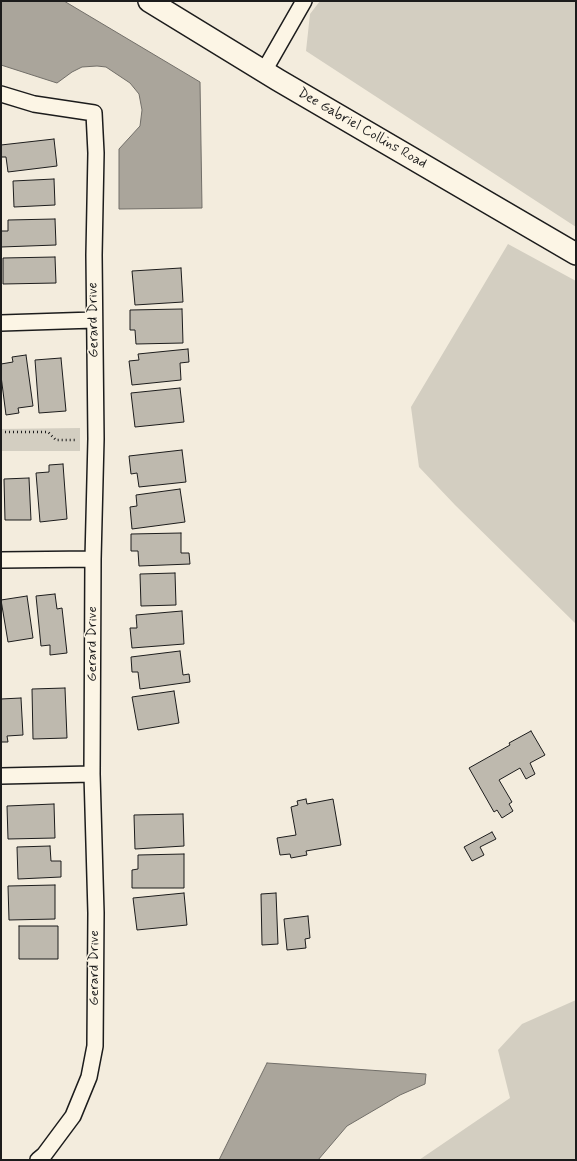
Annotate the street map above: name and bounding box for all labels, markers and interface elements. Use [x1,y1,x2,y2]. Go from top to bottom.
street label: Dee Gabriel Collins Road [294,85,430,173]
street label: Gerard Drive [85,282,103,358]
street label: Gerard Drive [85,606,101,682]
street label: Gerard Drive [87,930,103,1006]

